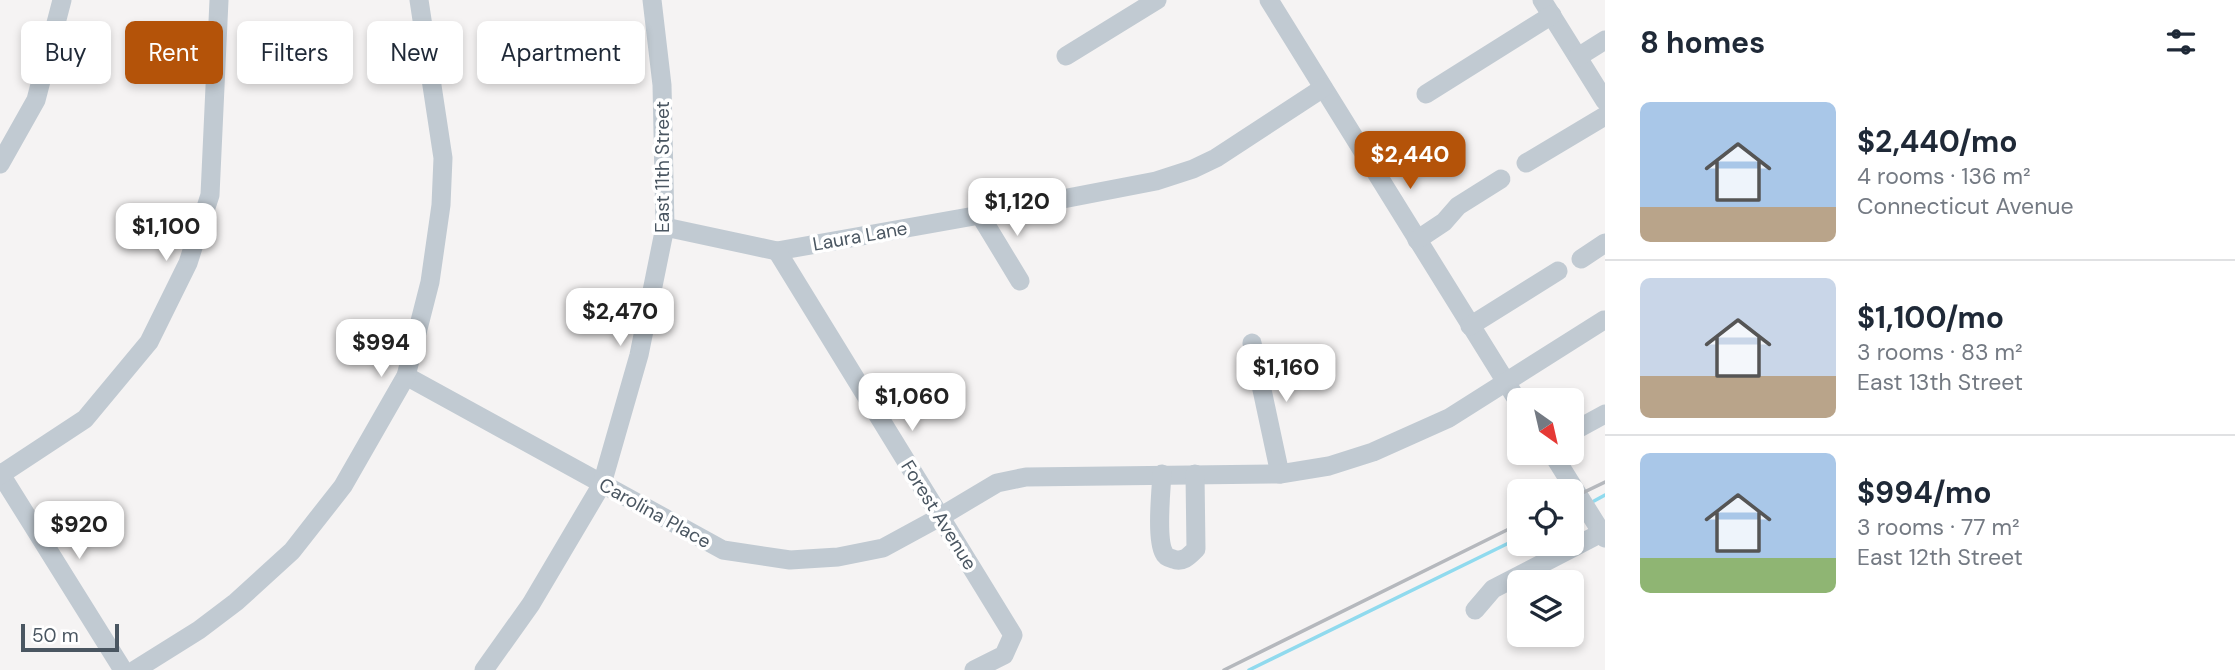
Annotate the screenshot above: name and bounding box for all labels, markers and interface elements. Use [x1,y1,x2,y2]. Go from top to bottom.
chip: Buy [21,21,111,84]
chip: Rent [125,21,223,84]
chip: Filters [237,21,353,84]
chip: New [367,21,463,84]
chip: Apartment [477,21,645,84]
text: 8 homes [1640,23,1765,62]
icon: filters [2162,23,2200,61]
street label: East 11th Street [650,101,675,233]
text: $2,440/mo [1857,122,2018,161]
icon: home [1696,130,1780,214]
pin: $2,440 [1353,132,1467,191]
text: $2,440 [1371,139,1449,169]
text: 4 rooms · 136 m² [1857,161,2031,191]
pin: $1,120 [960,178,1074,238]
text: $1,120 [984,186,1050,216]
text: Connecticut Avenue [1857,191,2074,221]
pin: $1,100 [109,204,223,263]
text: $1,100 [132,211,200,241]
street label: Laura Lane [811,215,909,257]
pin: $2,470 [563,288,677,348]
text: $2,470 [582,296,658,326]
text: $1,100/mo [1857,298,2004,337]
icon: home [1696,306,1780,390]
pin: $994 [340,320,422,379]
text: $994 [352,327,410,357]
text: 3 rooms · 83 m² [1857,337,2023,367]
pin: $1,160 [1229,344,1343,404]
text: $1,160 [1252,352,1320,382]
text: East 13th Street [1857,367,2023,397]
pin: $1,060 [855,374,969,433]
text: $1,060 [875,381,949,411]
north arrow [1507,388,1584,466]
map controls [1507,388,1584,647]
street label: Forest Avenue [895,456,983,574]
street label: Carolina Place [595,472,715,554]
text: $994/mo [1857,473,1992,512]
button: locate [1507,479,1584,556]
icon: home [1696,481,1780,565]
pin: $920 [38,502,120,561]
text: $920 [50,509,108,539]
text: 3 rooms · 77 m² [1857,512,2020,542]
text: East 12th Street [1857,542,2023,572]
button: layers [1507,570,1584,647]
scale bar [21,621,119,653]
text: 50 m [32,623,79,648]

